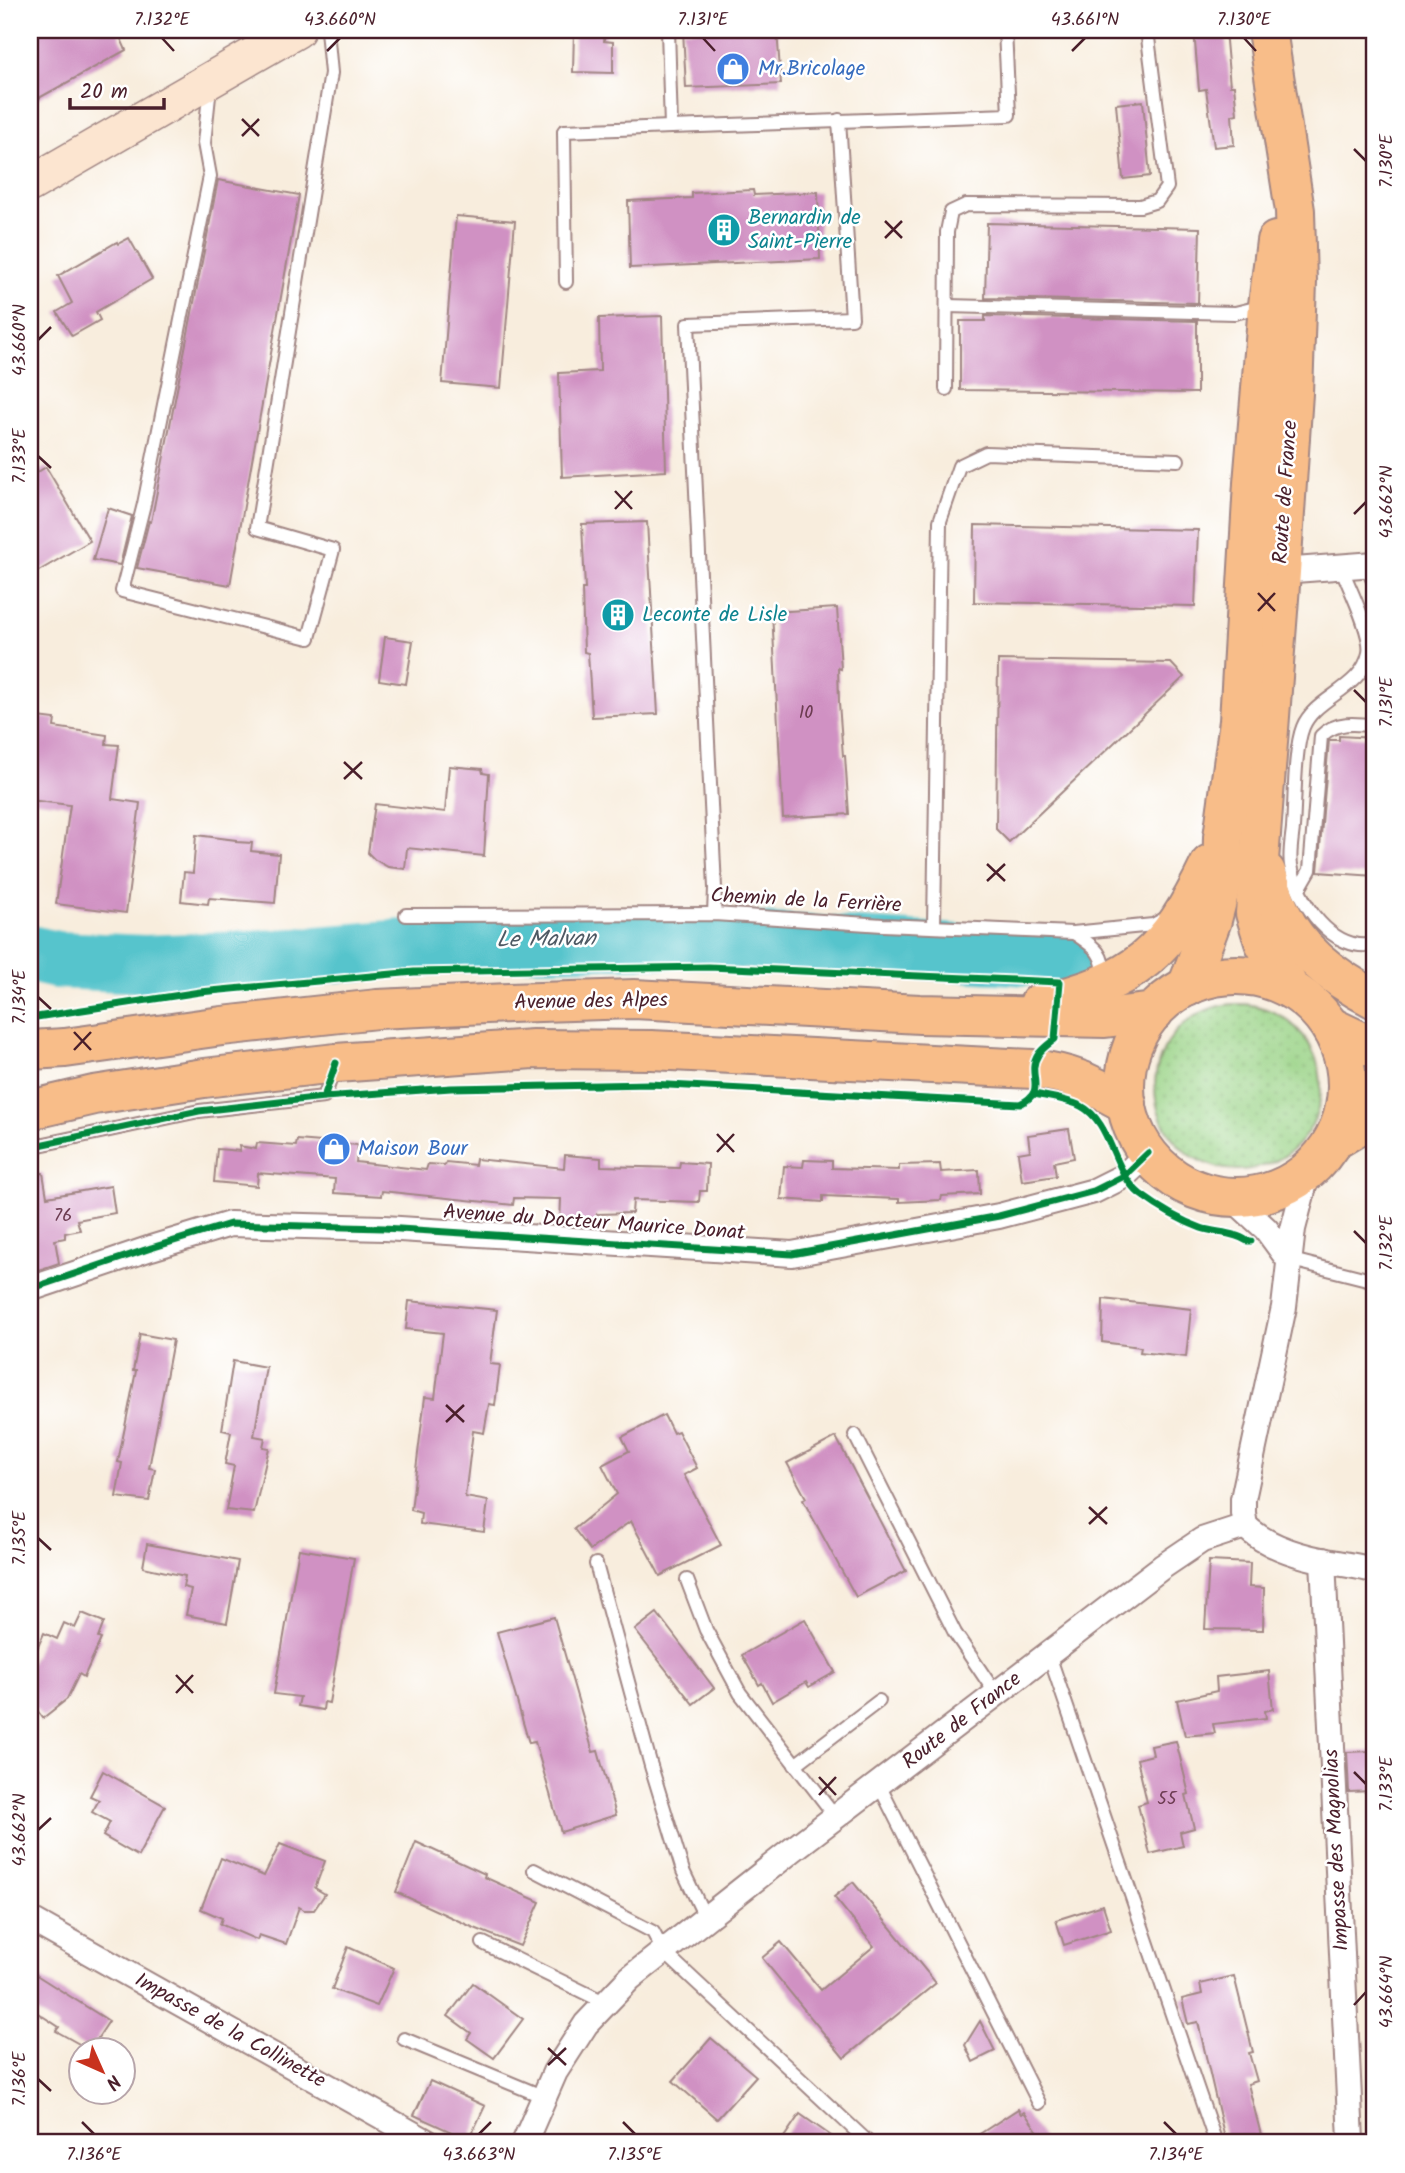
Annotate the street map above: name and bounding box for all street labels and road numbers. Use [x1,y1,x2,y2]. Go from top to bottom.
street label: Route de France [1265,418,1308,565]
street label: Chemin de la Ferrière [710,880,903,923]
street label: Avenue des Alpes [514,984,668,1020]
street label: Avenue du Docteur Maurice Donat [442,1196,747,1250]
street label: Route de France [895,1663,1029,1778]
street label: Impasse des Magnolias [1315,1748,1359,1952]
street label: Impasse de la Collinette [128,1965,332,2098]

